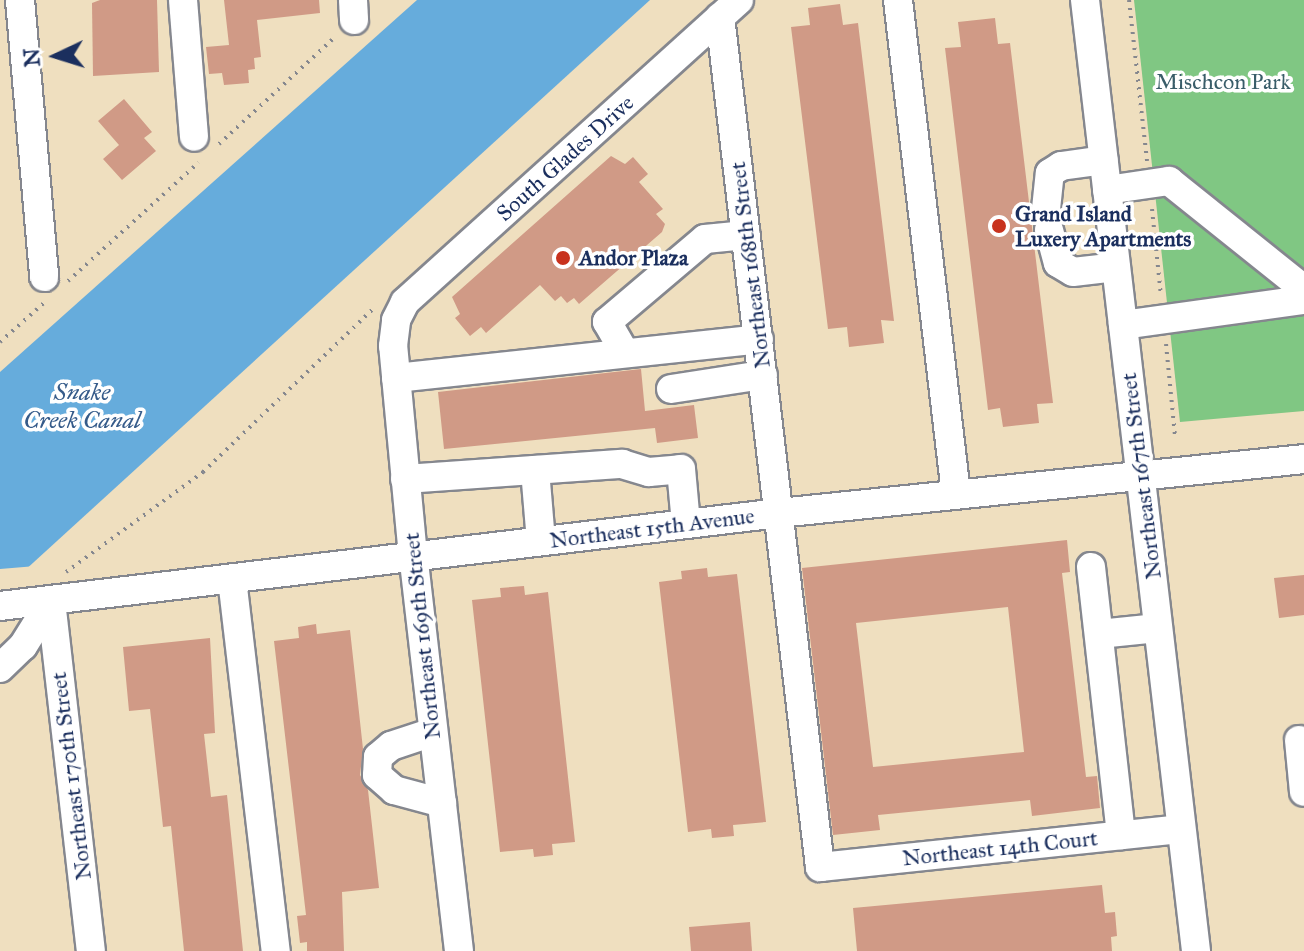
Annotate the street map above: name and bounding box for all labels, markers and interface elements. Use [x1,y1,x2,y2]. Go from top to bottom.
north arrow [16,16,96,96]
text: N [17,47,46,68]
park label: Mischcon Park [1155,69,1291,95]
street label: South Glades Drive [491,89,639,227]
street label: Northeast 168th Street [724,160,776,370]
place label: Grand Island Luxery Apartments [1015,200,1191,252]
marker: Grand Island Luxery Apartments [990,217,1008,235]
place label: Andor Plaza [579,245,688,271]
marker: Andor Plaza [554,249,572,267]
street label: Northeast 167th Street [1115,371,1167,581]
water label: Snake Creek Canal [23,379,141,435]
street label: Northeast 15th Avenue [548,502,756,554]
street label: Northeast 169th Street [398,531,446,741]
street label: Northeast 170th Street [45,671,97,881]
street label: Northeast 14th Court [901,825,1099,871]

